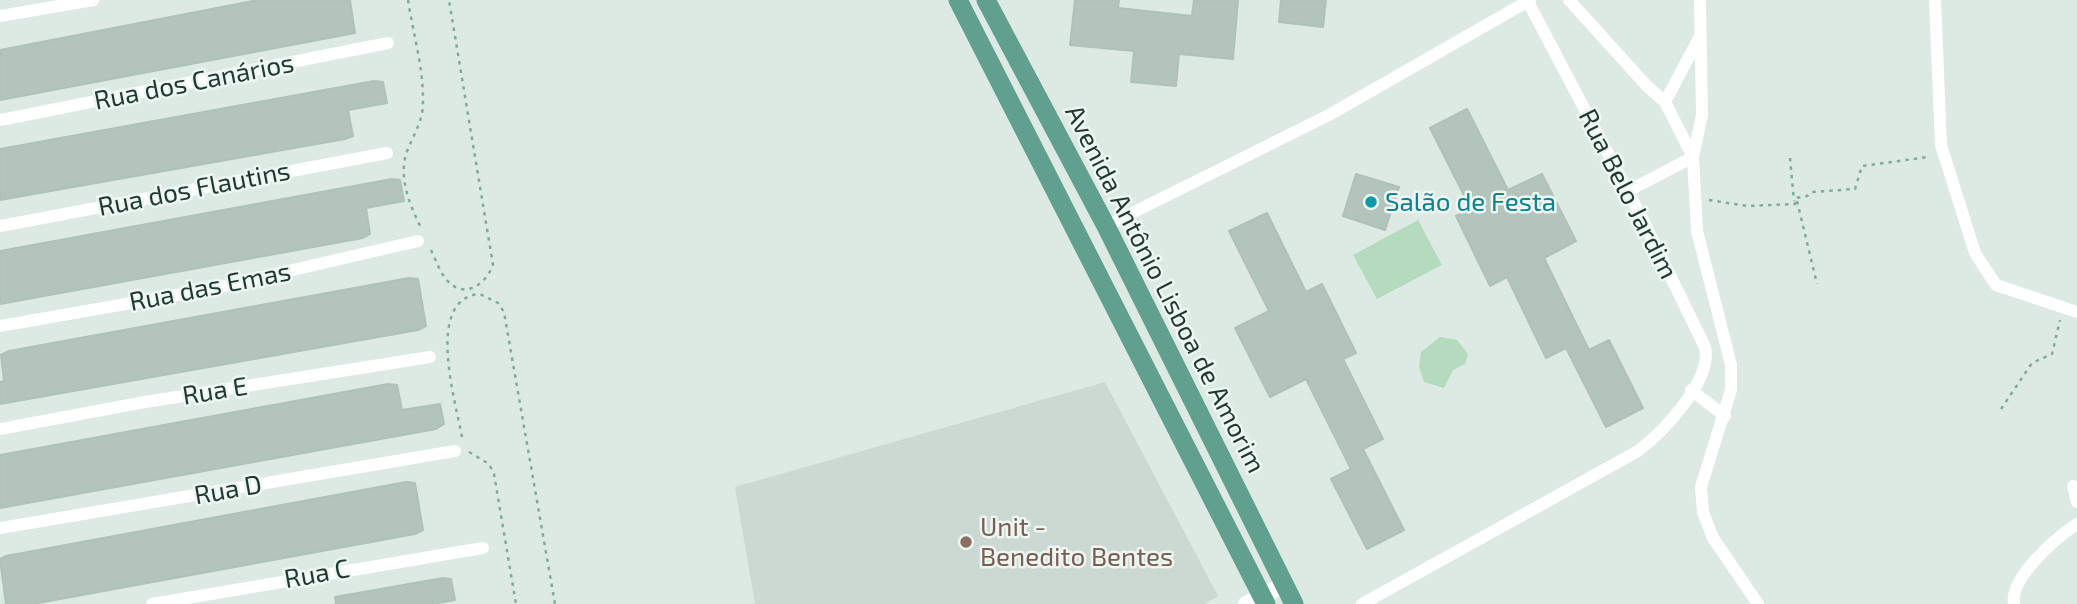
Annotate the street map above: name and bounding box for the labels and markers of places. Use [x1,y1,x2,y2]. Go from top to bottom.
place label: Salão de Festa [1385,186,1556,218]
marker: Salão de Festa [1363,194,1379,210]
place label: Unit - Benedito Bentes [980,511,1173,572]
marker: Unit - Benedito Bentes [958,534,974,550]

